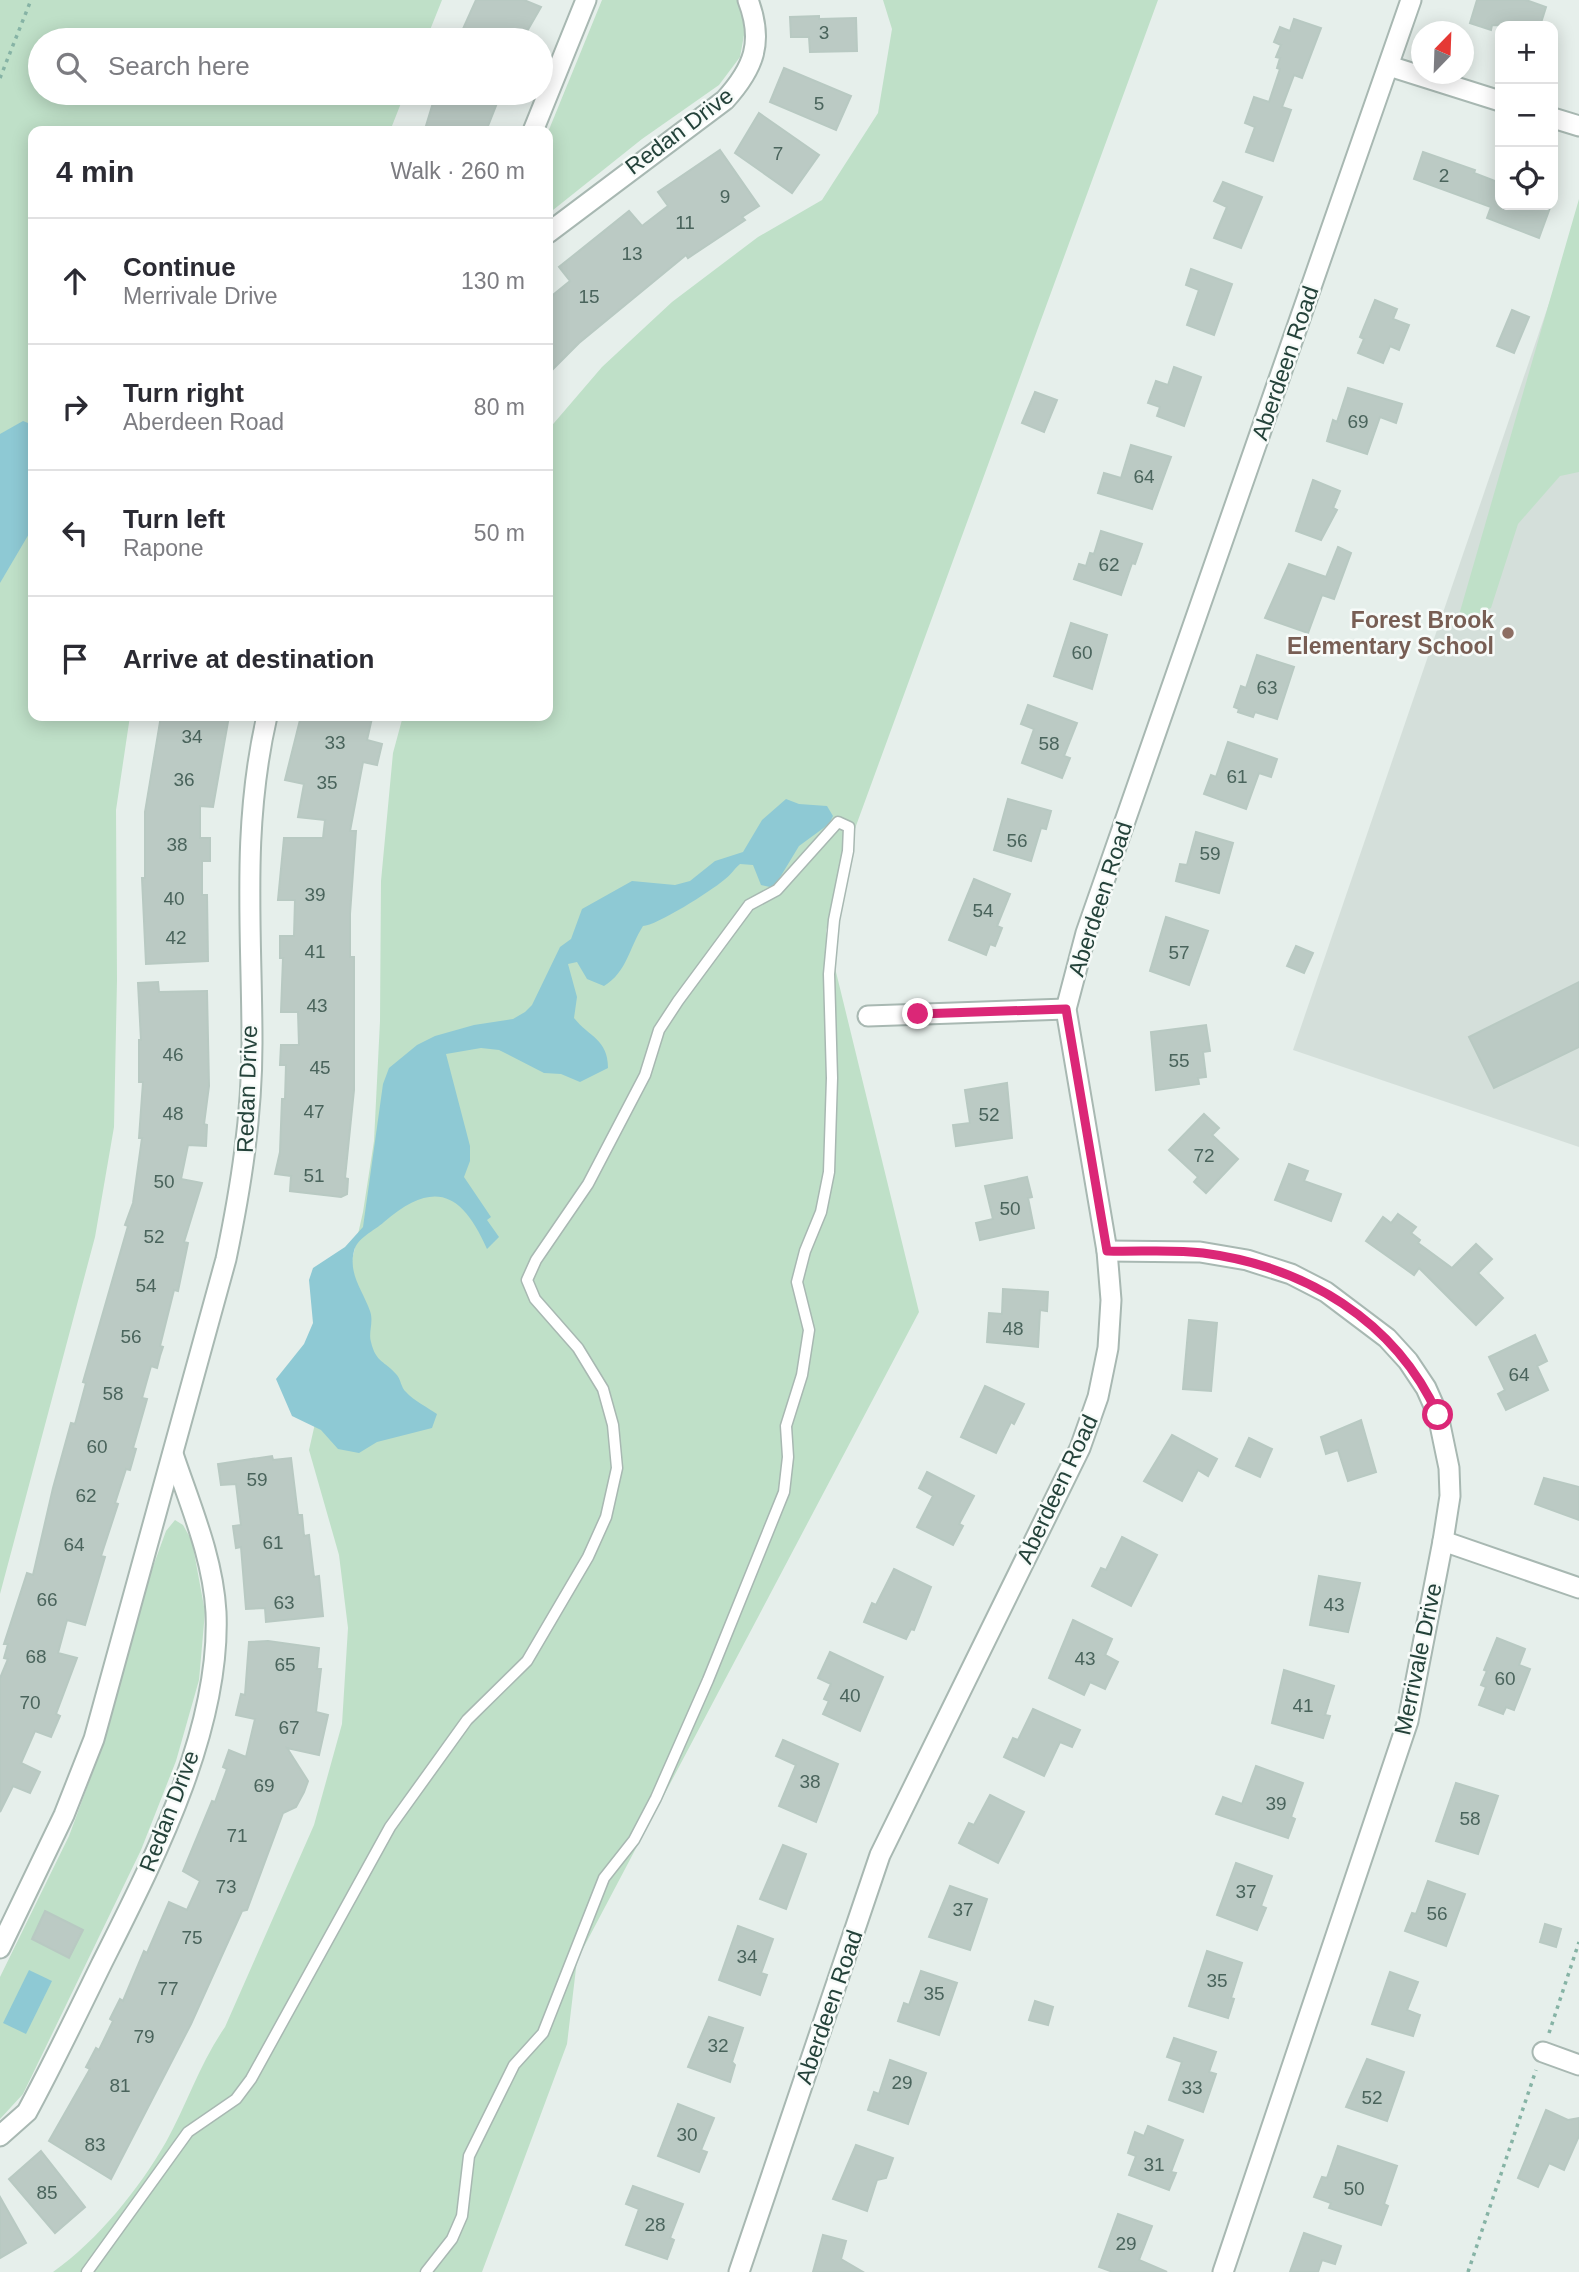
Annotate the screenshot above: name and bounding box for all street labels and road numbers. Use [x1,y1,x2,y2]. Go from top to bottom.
street label: Redan Drive [620,82,738,180]
street label: Aberdeen Road [1246,283,1324,443]
street label: Aberdeen Road [1063,818,1137,980]
street label: Redan Drive [232,1025,262,1153]
street label: Aberdeen Road [1011,1410,1103,1568]
street label: Merrivale Drive [1389,1581,1447,1737]
street label: Redan Drive [134,1747,204,1875]
street label: Aberdeen Road [790,1927,868,2087]

